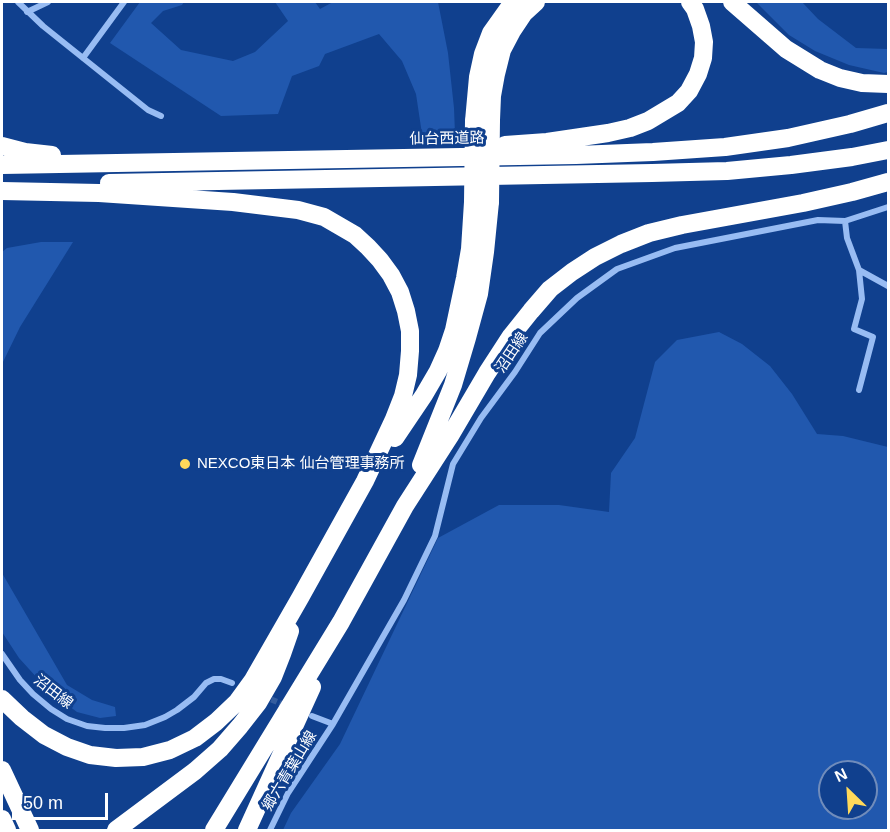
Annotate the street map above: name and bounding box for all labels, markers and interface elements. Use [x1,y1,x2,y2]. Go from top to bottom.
street label: 仙台西道路 [409,129,485,149]
street label: 沼田線 [492,329,532,377]
place label: NEXCO東日本 仙台管理事務所 [197,455,405,473]
marker: NEXCO東日本 仙台管理事務所 [178,457,192,471]
street label: 沼田線 [30,671,76,713]
street label: 郷六青葉山線 [259,728,321,814]
north arrow [818,760,878,820]
text: N [832,765,850,785]
scale bar [15,781,111,819]
text: 50 m [23,793,63,813]

